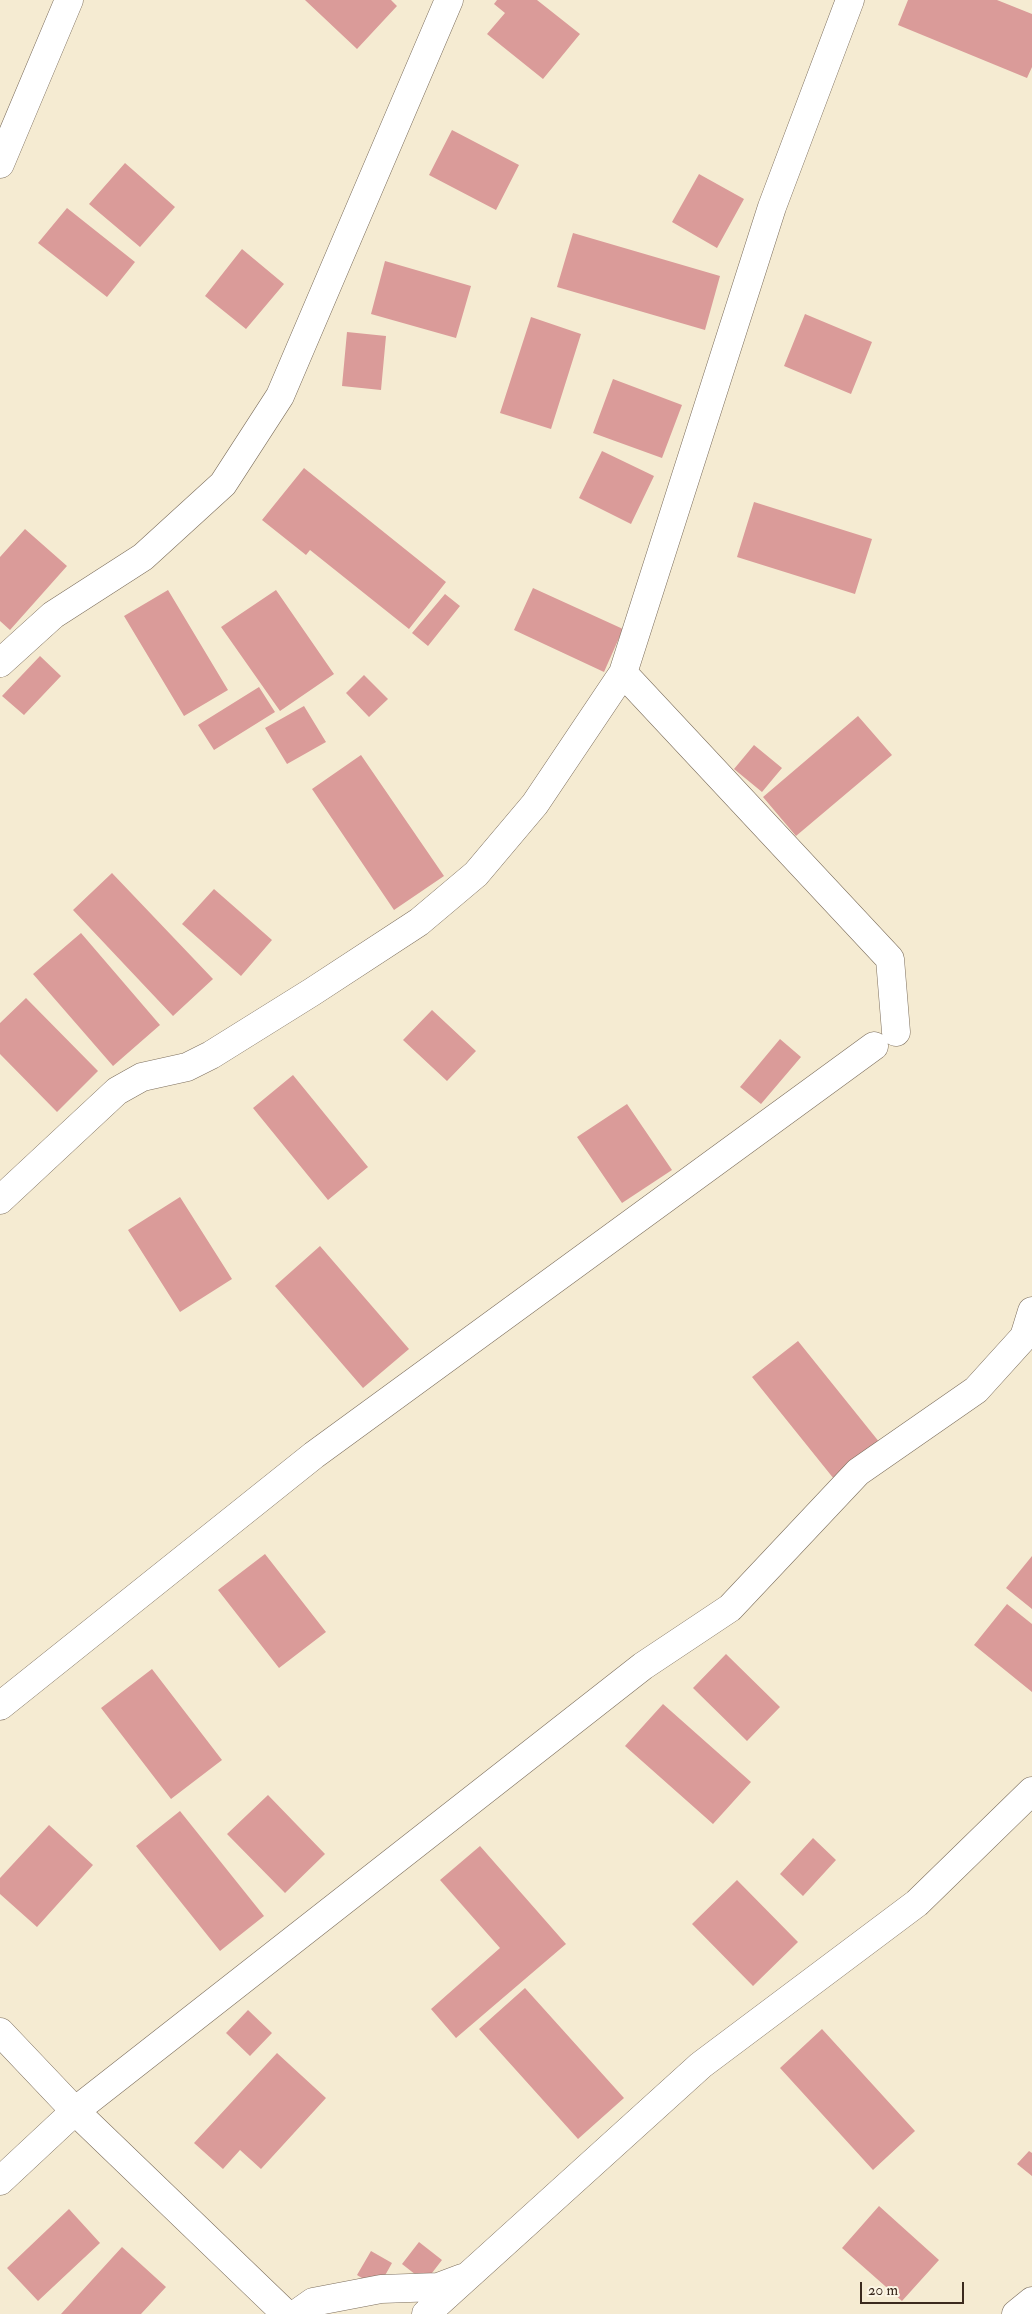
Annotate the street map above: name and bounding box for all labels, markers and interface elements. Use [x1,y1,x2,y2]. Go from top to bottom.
scale bar [862,2272,966,2304]
text: 20 m [868,2281,898,2300]

